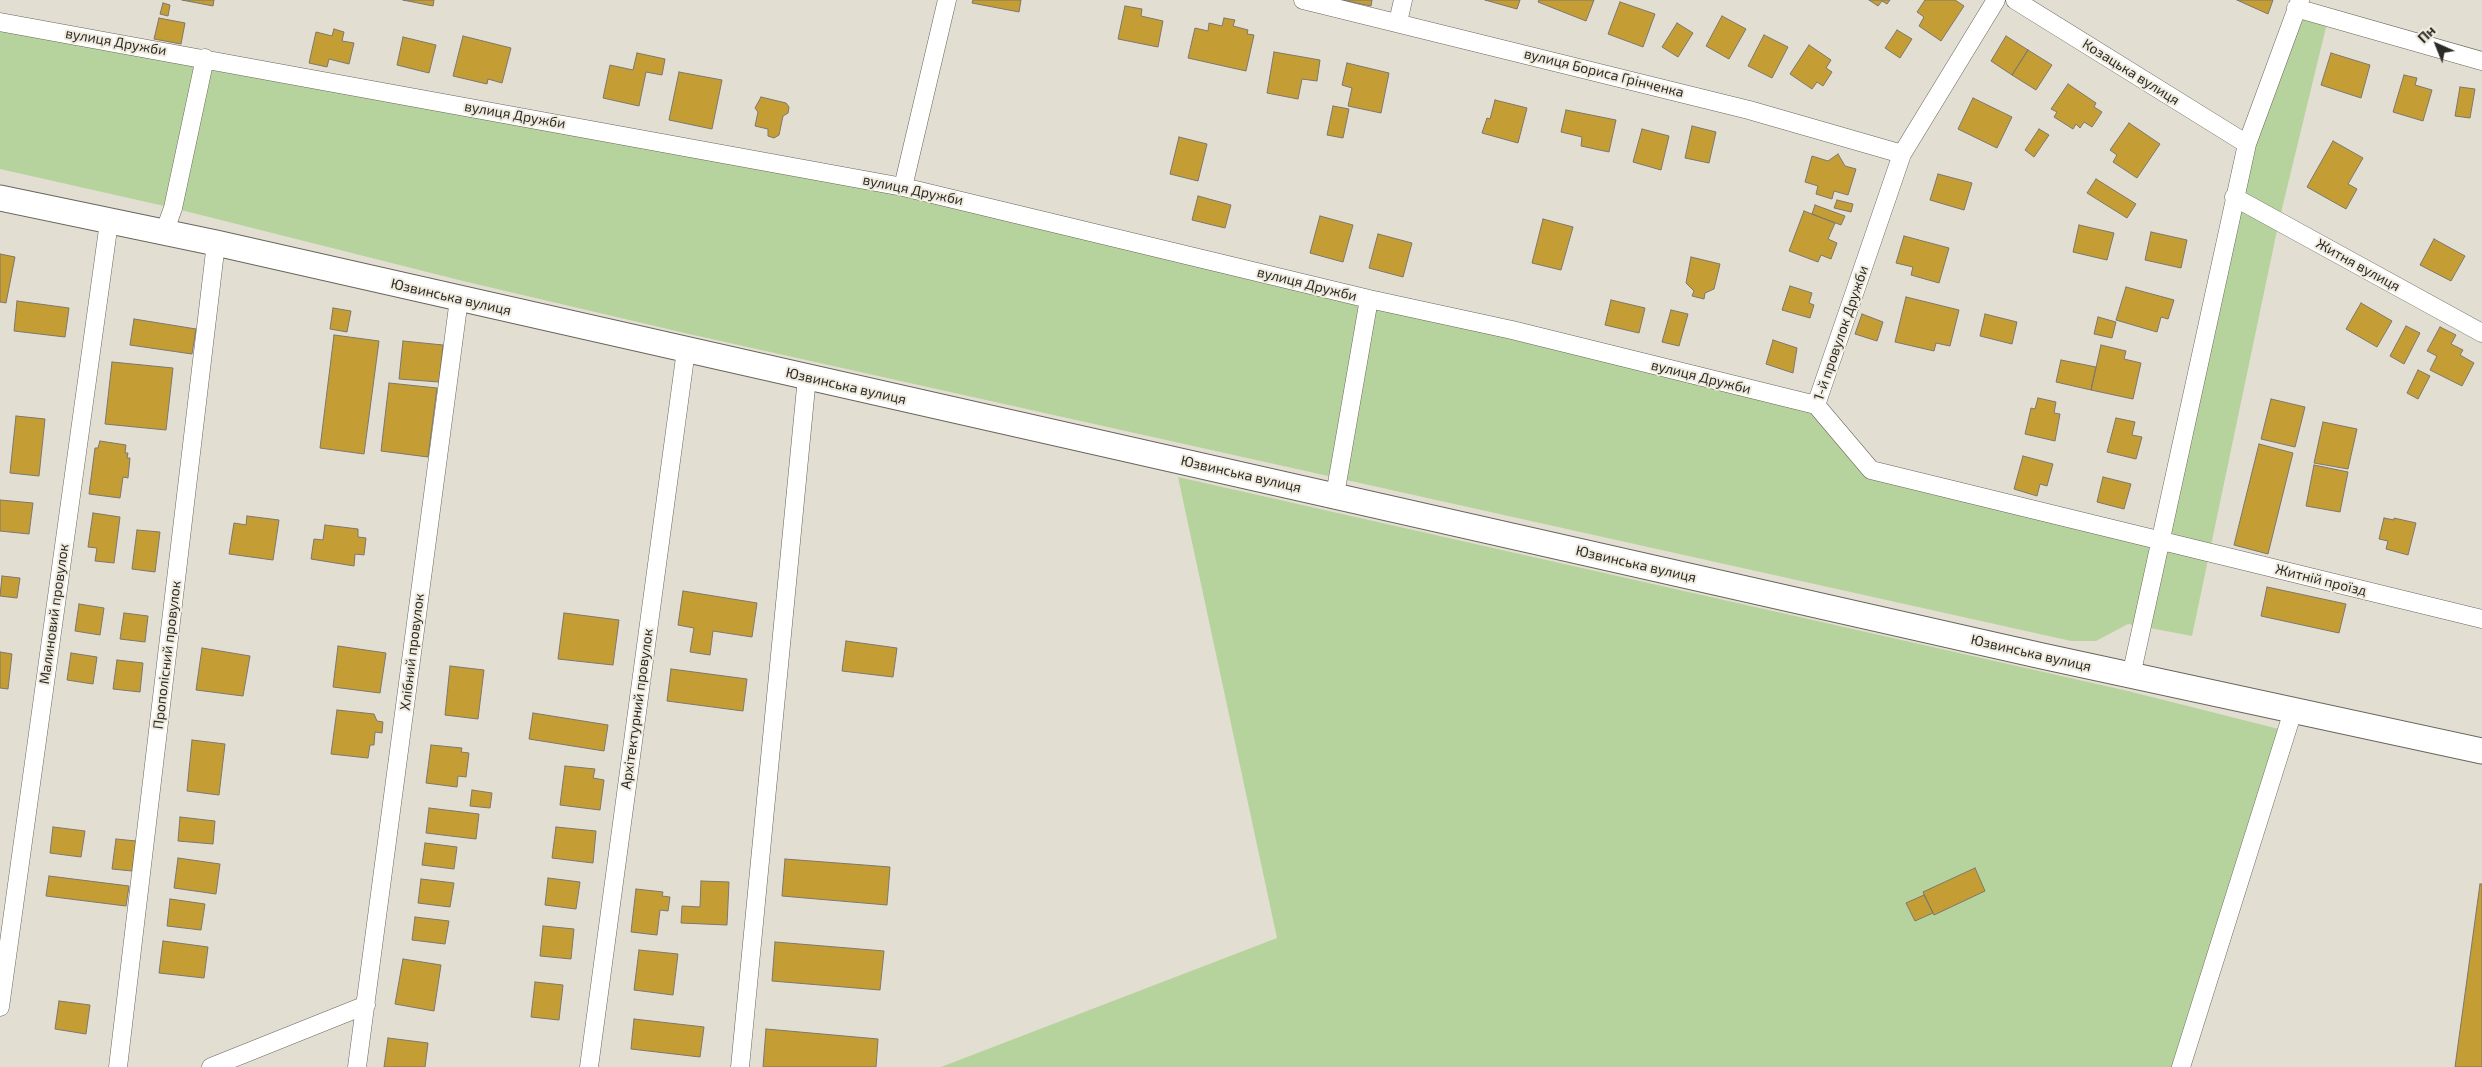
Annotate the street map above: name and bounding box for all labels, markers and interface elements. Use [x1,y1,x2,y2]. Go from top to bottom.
north arrow [2412,20,2462,70]
text: Пн [2414,21,2439,46]
street label: вулиця Дружби [64,25,168,59]
street label: Козацька вулиця [2079,35,2183,109]
street label: вулиця Бориса Грінченка [1522,45,1686,101]
street label: вулиця Дружби [463,98,567,132]
street label: вулиця Дружби [861,171,965,209]
street label: Житня вулиця [2313,235,2403,295]
street label: вулиця Дружби [1255,263,1359,305]
street label: 1-й провулок Дружби [1810,264,1872,402]
street label: Юзвинська вулиця [389,275,513,319]
street label: вулиця Дружби [1649,356,1753,398]
street label: Юзвинська вулиця [784,364,908,408]
street label: Юзвинська вулиця [1179,452,1303,496]
street label: Юзвинська вулиця [1574,542,1698,586]
street label: Малиновий провулок [36,543,72,685]
street label: Житній проїзд [2274,561,2368,599]
street label: Прополісний провулок [150,580,184,730]
street label: Хлібний провулок [396,592,428,712]
street label: Архітектурний провулок [617,628,657,790]
street label: Юзвинська вулиця [1969,631,2093,675]

